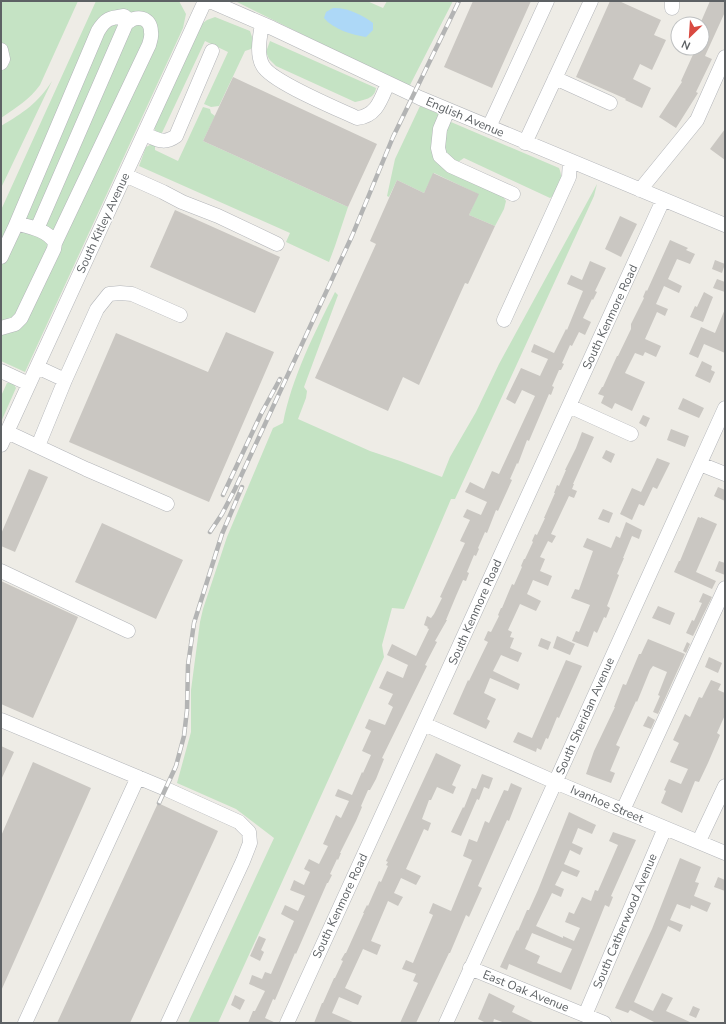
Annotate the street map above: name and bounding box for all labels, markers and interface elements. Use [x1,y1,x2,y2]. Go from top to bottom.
north arrow [670,16,710,56]
text: N [679,36,693,53]
street label: English Avenue [423,93,507,141]
street label: South Kitley Avenue [73,170,133,276]
street label: South Kenmore Road [579,262,641,372]
street label: South Kenmore Road [445,557,505,667]
street label: South Sheridan Avenue [552,655,618,777]
street label: Ivanhoe Street [568,781,647,827]
street label: South Kenmore Road [309,851,371,961]
street label: South Catherwood Avenue [589,851,661,991]
street label: East Oak Avenue [480,966,572,1016]

